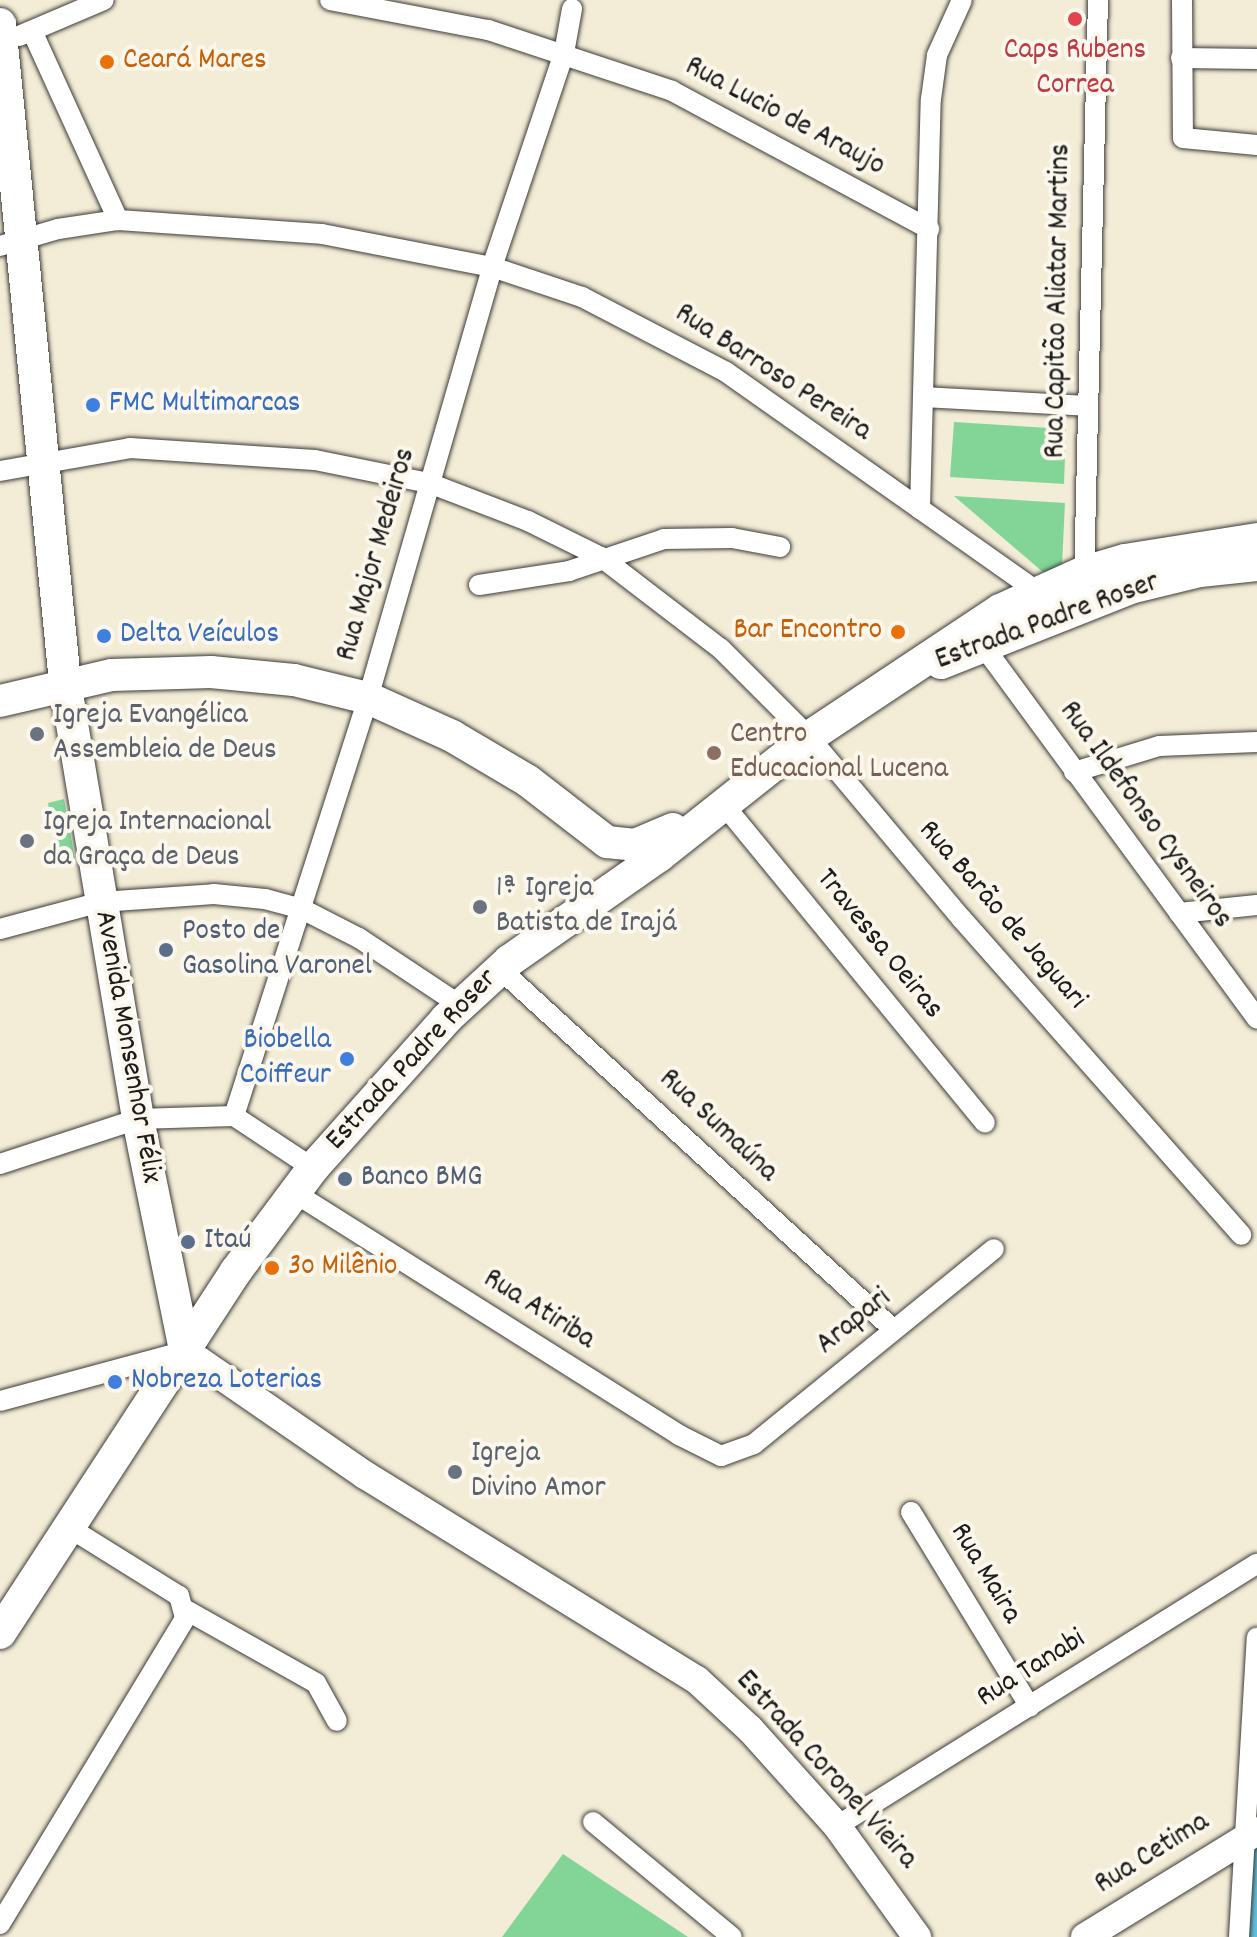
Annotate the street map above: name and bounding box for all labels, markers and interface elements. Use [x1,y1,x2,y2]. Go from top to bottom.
marker: Caps Rubens Correa [1064,8,1086,30]
place label: Caps Rubens Correa [1004,34,1146,104]
place label: Ceará Mares [123,44,267,80]
street label: Rua Lucio de Araujo [678,50,890,186]
marker: Ceará Mares [98,53,116,71]
street label: Rua Capitão Aliatar Martins [1039,143,1081,459]
street label: Rua Barroso Pereira [667,297,877,451]
place label: FMC Multimarcas [109,387,300,423]
marker: FMC Multimarcas [84,396,102,414]
street label: Rua Major Medeiros [330,444,426,666]
street label: Estrada Padre Roser [931,566,1165,680]
place label: Bar Encontro [733,614,882,650]
place label: Delta Veículos [120,618,279,654]
marker: Bar Encontro [889,623,907,641]
marker: Delta Veículos [95,627,113,645]
street label: Rua Ildefonso Cysneiros [1049,695,1239,937]
place label: Igreja Evangélica Assembleia de Deus [53,699,277,770]
place label: Centro Educacional Lucena [730,718,948,788]
marker: Igreja Evangélica Assembleia de Deus [28,725,46,743]
marker: Centro Educacional Lucena [705,744,723,762]
place label: Igreja Internacional da Graça de Deus [43,806,271,876]
street label: Rua Barão de Jaguari [909,814,1093,1018]
marker: Igreja Internacional da Graça de Deus [18,832,36,850]
street label: Travessa Oeiras [806,863,950,1027]
place label: 1ª Igreja Batista de Irajá [496,872,677,942]
marker: 1ª Igreja Batista de Irajá [471,898,489,916]
street label: Avenida Monsenhor Félix [84,908,168,1186]
place label: Posto de Gasolina Varonel [182,915,372,986]
marker: Posto de Gasolina Varonel [157,941,175,959]
street label: Estrada Padre Roser [320,963,506,1159]
place label: Biobella Coiffeur [240,1024,331,1094]
marker: Biobella Coiffeur [338,1050,356,1068]
street label: Rua Sumaúna [650,1063,784,1191]
place label: Banco BMG [361,1161,482,1197]
marker: Banco BMG [336,1170,354,1188]
place label: Itaú [204,1224,251,1260]
marker: Itaú [179,1233,197,1251]
place label: 3o Milênio [288,1250,397,1286]
marker: 3o Milênio [263,1259,281,1277]
street label: Rua Atiriba [475,1263,601,1359]
street label: Arapari [810,1282,900,1364]
place label: Nobreza Loterias [131,1364,322,1400]
marker: Nobreza Loterias [106,1373,124,1391]
place label: Igreja Divino Amor [471,1437,606,1508]
marker: Igreja Divino Amor [446,1463,464,1481]
street label: Rua Maira [940,1517,1028,1631]
street label: Rua Tanabi [971,1623,1093,1717]
street label: Estrada Coronel Vieira [726,1664,924,1878]
street label: Rua Cetima [1089,1806,1217,1904]

